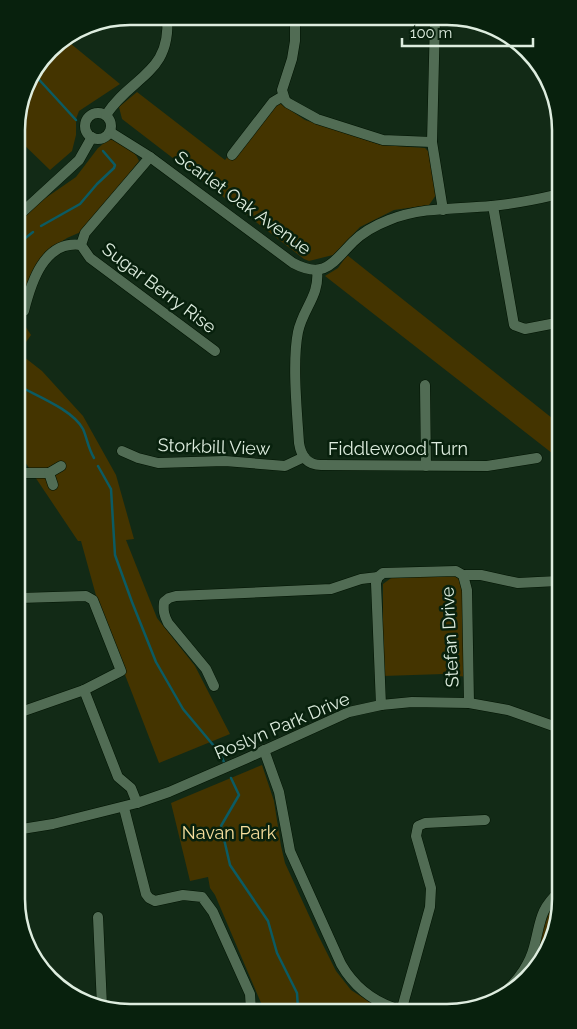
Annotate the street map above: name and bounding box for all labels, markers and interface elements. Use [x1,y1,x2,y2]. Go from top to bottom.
scale bar [402,15,533,47]
text: 100 m [410,24,452,42]
street label: Scarlet Oak Avenue [171,146,316,259]
street label: Sugar Berry Rise [98,238,221,337]
street label: Storkbill View [157,434,271,459]
street label: Fiddlewood Turn [328,438,468,459]
street label: Stefan Drive [436,586,463,688]
street label: Roslyn Park Drive [211,687,353,763]
park label: Navan Park [182,822,277,843]

